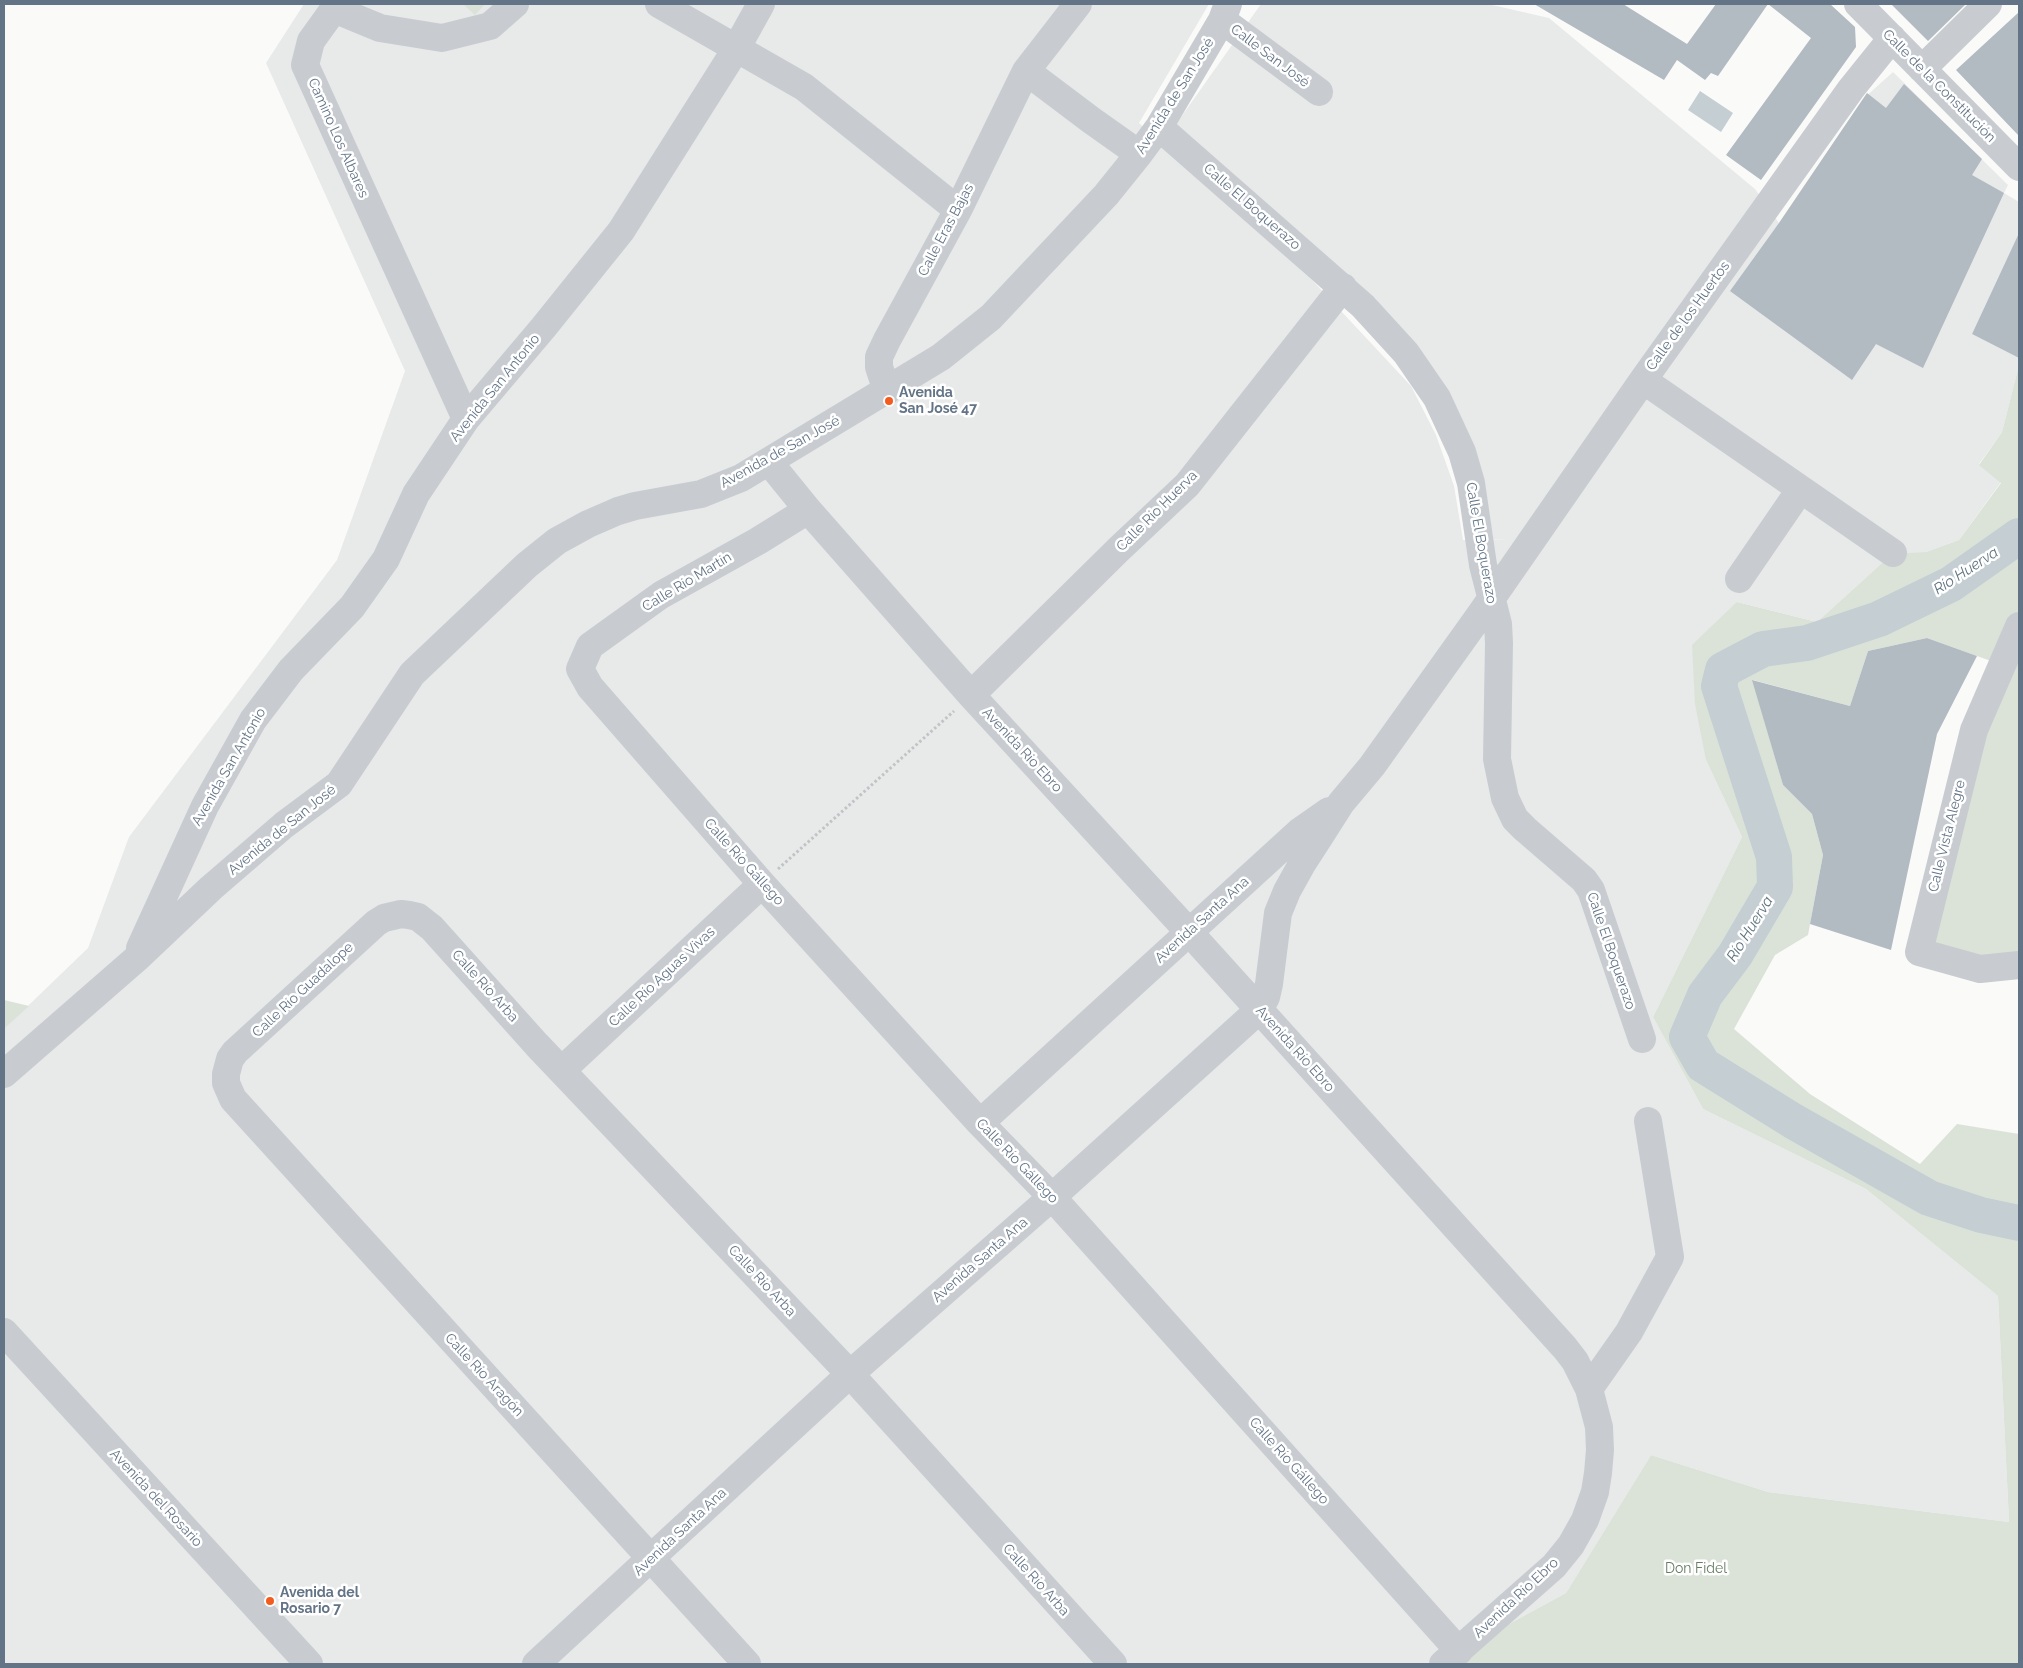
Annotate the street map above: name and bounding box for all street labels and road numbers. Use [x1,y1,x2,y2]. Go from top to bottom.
street label: Calle San José [1227,21,1313,91]
street label: Calle de la Constitución [1879,26,1999,146]
street label: Avenida de San José [1132,35,1218,157]
street label: Camino Los Albares [304,76,372,200]
street label: Calle El Boquerazo [1200,160,1304,254]
street label: Calle Eras Bajas [915,181,977,279]
street label: Calle de los Huertos [1643,258,1733,374]
street label: Avenida San Antonio [446,331,544,445]
street label: Avenida de San José [717,412,843,492]
street label: Calle Río Huerva [1113,467,1201,555]
street label: Calle El Boquerazo [1462,481,1500,605]
street label: Calle Río Martín [639,549,735,615]
street label: Avenida Río Ebro [978,704,1066,796]
street label: Avenida San Antonio [188,705,270,829]
street label: Calle Vista Alegre [1925,778,1969,894]
street label: Avenida de San José [225,781,339,879]
street label: Calle Río Gállego [701,815,787,909]
street label: Avenida Santa Ana [1151,873,1253,967]
street label: Calle El Boquerazo [1583,890,1639,1012]
street label: Calle Río Aguas Vivas [605,923,719,1031]
street label: Calle Río Guadalope [249,939,357,1041]
street label: Calle Río Arba [448,946,522,1026]
street label: Avenida Río Ebro [1252,1003,1338,1095]
street label: Calle Río Gállego [972,1115,1062,1207]
street label: Avenida Santa Ana [929,1214,1031,1306]
street label: Calle Río Arba [725,1242,799,1320]
street label: Calle Río Aragón [441,1330,527,1420]
street label: Calle Río Gállego [1246,1414,1332,1508]
street label: Avenida del Rosario [106,1446,206,1550]
street label: Avenida Santa Ana [630,1485,730,1579]
street label: Calle Río Arba [999,1540,1073,1620]
street label: Avenida Río Ebro [1470,1554,1562,1642]

